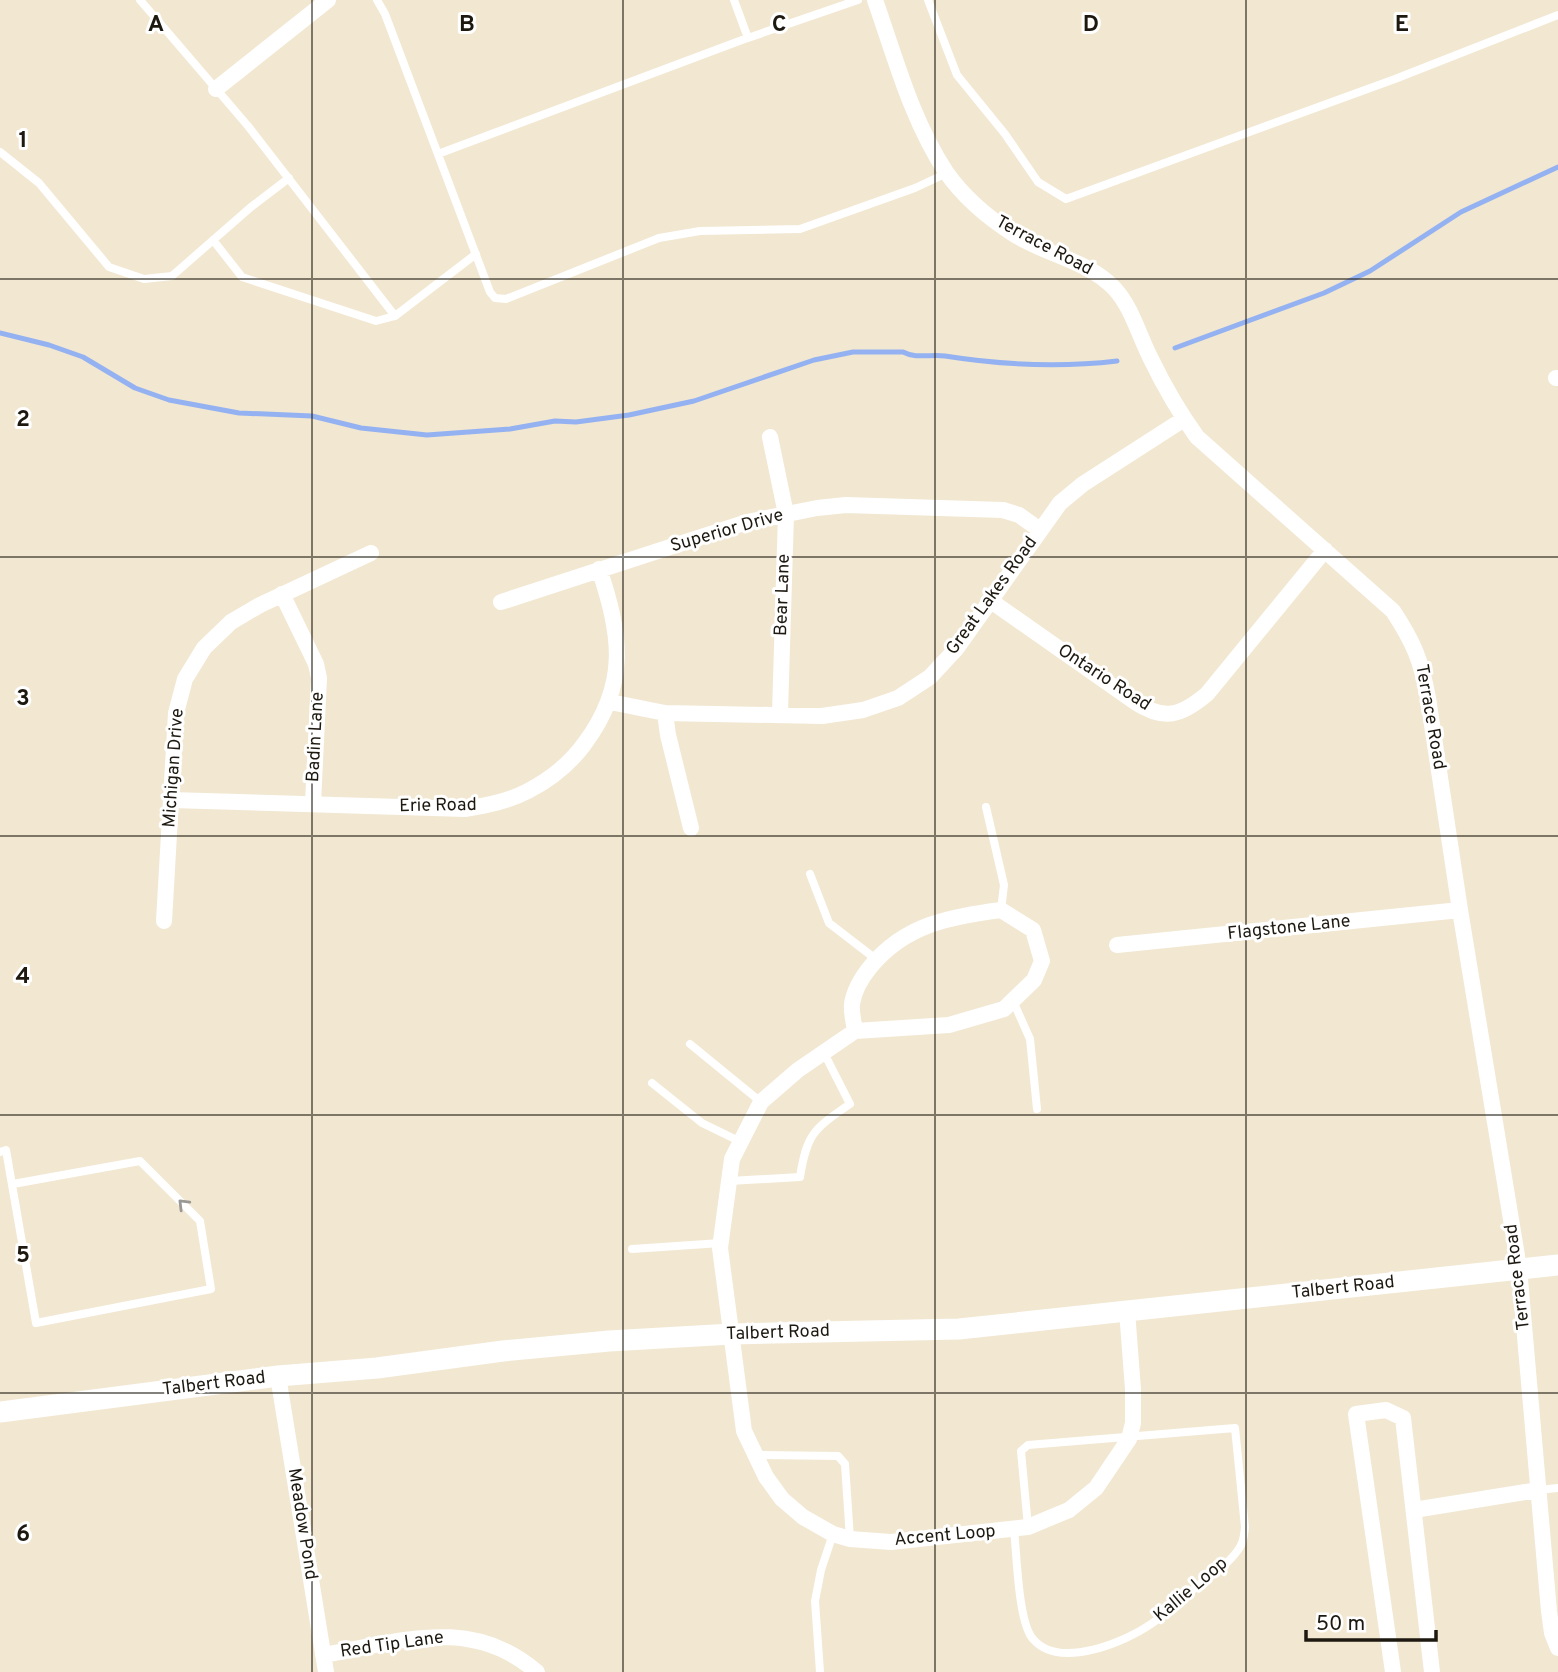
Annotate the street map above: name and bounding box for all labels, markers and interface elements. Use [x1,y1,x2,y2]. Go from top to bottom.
text: A [148,11,164,40]
text: B [459,11,475,40]
text: C [772,11,786,40]
text: D [1083,11,1099,40]
text: E [1395,11,1409,40]
text: 1 [18,127,28,156]
street label: Terrace Road [991,211,1097,281]
text: 2 [16,406,30,435]
street label: Superior Drive [668,504,786,558]
street label: Great Lakes Road [941,532,1043,660]
street label: Bear Lane [770,553,796,637]
street label: Ontario Road [1053,639,1155,717]
street label: Terrace Road [1409,662,1451,772]
text: 3 [16,685,30,714]
street label: Badin Lane [302,691,330,783]
street label: Michigan Drive [158,707,190,829]
street label: Erie Road [399,794,477,818]
street label: Flagstone Lane [1226,910,1352,946]
text: 4 [16,963,30,992]
one-way arrow [179,1200,192,1213]
street label: Terrace Road [1500,1223,1536,1331]
text: 5 [16,1242,30,1271]
street label: Talbert Road [1290,1271,1396,1305]
street label: Talbert Road [726,1320,830,1346]
street label: Talbert Road [161,1366,267,1402]
street label: Meadow Pond [282,1466,322,1582]
street label: Accent Loop [893,1520,997,1552]
text: 6 [16,1521,30,1550]
street label: Kallie Loop [1149,1552,1233,1628]
scale bar [1306,1598,1436,1642]
text: 50 m [1316,1611,1365,1638]
street label: Red Tip Lane [339,1626,445,1664]

